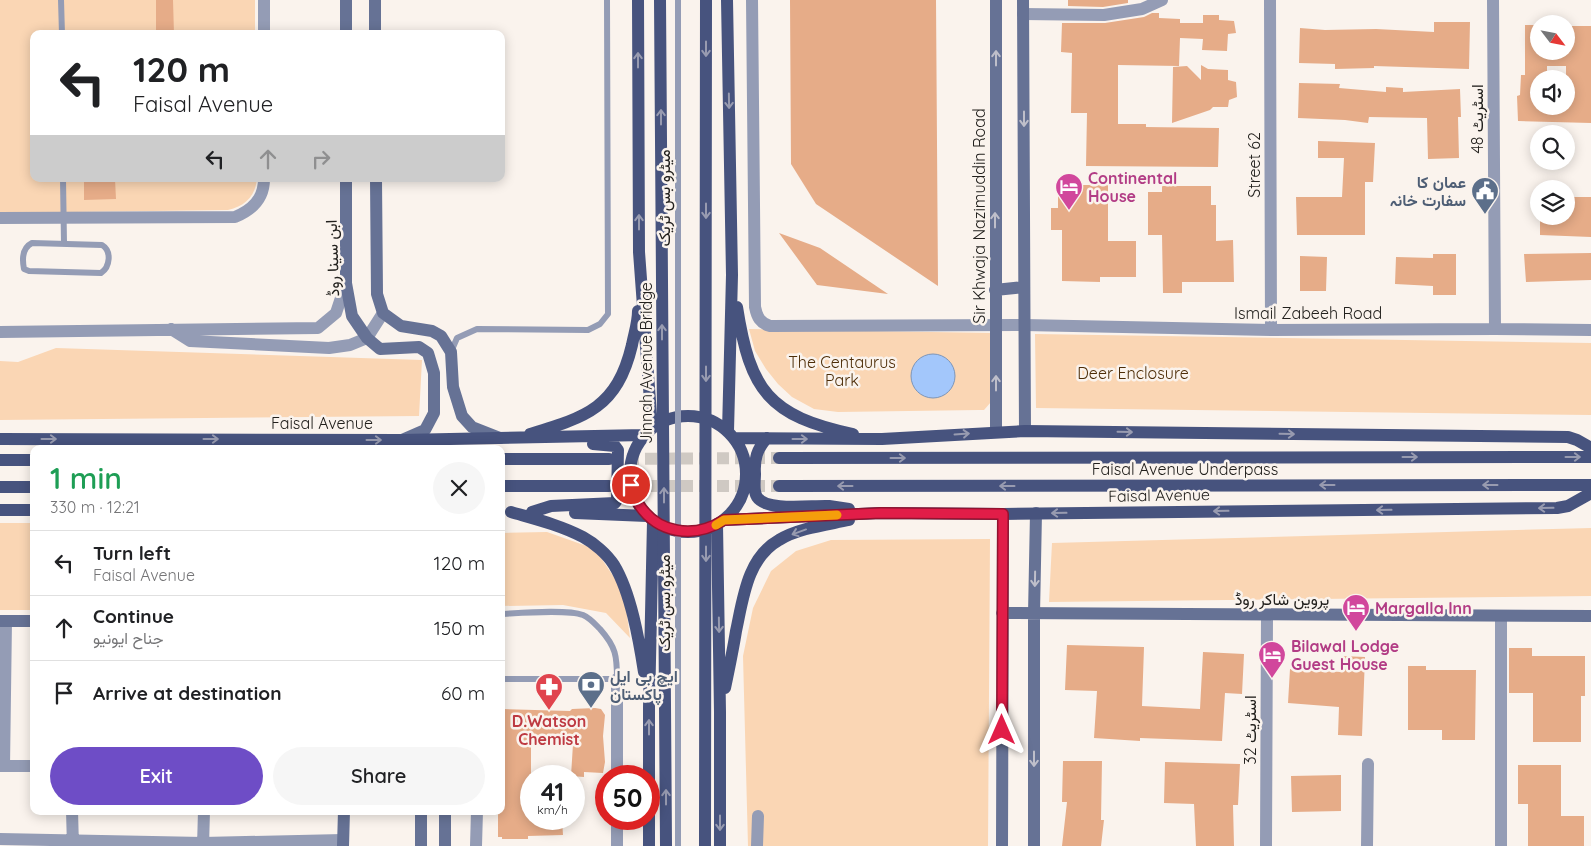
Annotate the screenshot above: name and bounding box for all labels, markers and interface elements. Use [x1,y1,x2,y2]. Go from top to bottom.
north arrow [1530,15,1575,60]
map controls [1530,15,1575,225]
one-way arrow [701,40,711,56]
text: 120 m [133,47,230,91]
icon: left [50,50,115,115]
one-way arrow [991,50,1001,66]
one-way arrow [633,52,643,68]
button: sound [1530,70,1575,115]
street label: اسٹریٹ 48 [1467,84,1488,154]
text: Faisal Avenue [133,90,273,118]
one-way arrow [724,92,734,109]
street label: Sir Khwaja Nazimuddin Road [969,108,989,324]
one-way arrow [656,110,666,126]
one-way arrow [1019,110,1029,126]
button: search [1530,125,1575,170]
street label: Street 62 [1244,132,1264,198]
icon: left [201,145,229,173]
icon: ahead [254,145,282,173]
icon: right [307,145,335,173]
street label: میٹرو بس ٹریک [654,150,675,247]
place label: Continental House [1088,168,1177,206]
hotel icon: Continental House [1054,172,1084,211]
place label: عمان کا سفارت خانہ [1390,172,1466,211]
public building icon: عمان کا سفارت خانہ [1470,176,1500,215]
button: layers [1530,180,1575,225]
one-way arrow [701,202,711,219]
one-way arrow [990,213,1000,229]
one-way arrow [634,215,644,231]
street label: ابن سینا روڈ [321,219,344,297]
street label: Jinnah Avenue Bridge [636,282,656,444]
street label: Ismail Zabeeh Road [1234,303,1382,323]
one-way arrow [657,325,667,341]
park label: The Centaurus Park [788,352,896,390]
park label: Deer Enclosure [1077,363,1189,383]
one-way arrow [701,365,711,381]
one-way arrow [991,375,1001,392]
street label: Faisal Avenue [271,413,373,433]
one-way arrow [1116,427,1133,437]
one-way arrow [954,429,970,439]
one-way arrow [1279,429,1295,439]
one-way arrow [40,434,56,444]
one-way arrow [202,434,219,444]
one-way arrow [792,434,808,444]
one-way arrow [365,435,381,445]
one-way arrow [1402,452,1418,462]
one-way arrow [1564,452,1581,462]
one-way arrow [890,453,906,463]
text: 1 min [50,459,122,497]
street label: Faisal Avenue Underpass [1092,459,1278,479]
button: close [433,462,485,514]
pin [610,464,652,506]
icon: arrive [617,471,645,499]
one-way arrow [1320,480,1336,490]
one-way arrow [1482,480,1498,490]
one-way arrow [837,481,854,491]
one-way arrow [1000,481,1016,491]
street label: Faisal Avenue [1108,484,1210,506]
one-way arrow [659,487,668,503]
text: 330 m · 12:21 [50,497,140,517]
one-way arrow [1538,503,1554,513]
one-way arrow [1376,505,1392,514]
one-way arrow [1213,506,1230,516]
one-way arrow [1051,508,1067,518]
one-way arrow [792,528,808,537]
text: Turn left [93,541,171,565]
one-way arrow [701,545,711,561]
icon: left [50,549,78,577]
text: 120 m [434,551,485,575]
street label: میٹرو بس ٹریک [654,555,675,652]
text: Faisal Avenue [93,565,195,585]
one-way arrow [1030,571,1039,587]
street label: پروین شاکر روڈ [1235,589,1329,611]
hotel icon: Margalla Inn [1341,593,1371,632]
place label: Margalla Inn [1375,598,1472,618]
text: Continue [93,604,174,628]
icon: ahead [50,614,78,642]
text: 150 m [434,616,485,640]
one-way arrow [714,617,724,633]
text: جناح ایونیو [93,628,163,648]
place label: Bilawal Lodge Guest House [1291,636,1399,674]
hotel icon: Bilawal Lodge Guest House [1257,640,1287,679]
place label: ایچ بی ایل پاکستان [610,666,678,706]
bank icon: ایچ بی ایل پاکستان [576,670,606,709]
pharmacy icon: D.Watson Chemist [534,672,564,711]
icon: arrive [50,679,78,707]
text: Arrive at destination [93,681,282,705]
text: 60 m [441,681,485,705]
street label: اسٹریٹ 32 [1240,695,1261,765]
position arrow [975,703,1027,755]
place label: D.Watson Chemist [512,711,586,749]
one-way arrow [644,720,654,736]
button: Exit [50,747,263,805]
button: Share [273,747,485,805]
one-way arrow [1029,750,1039,767]
speed limit sign: 50 [595,765,660,830]
text: 41 [541,776,564,807]
one-way arrow [661,790,671,806]
text: km/h [537,802,568,817]
one-way arrow [715,814,725,831]

